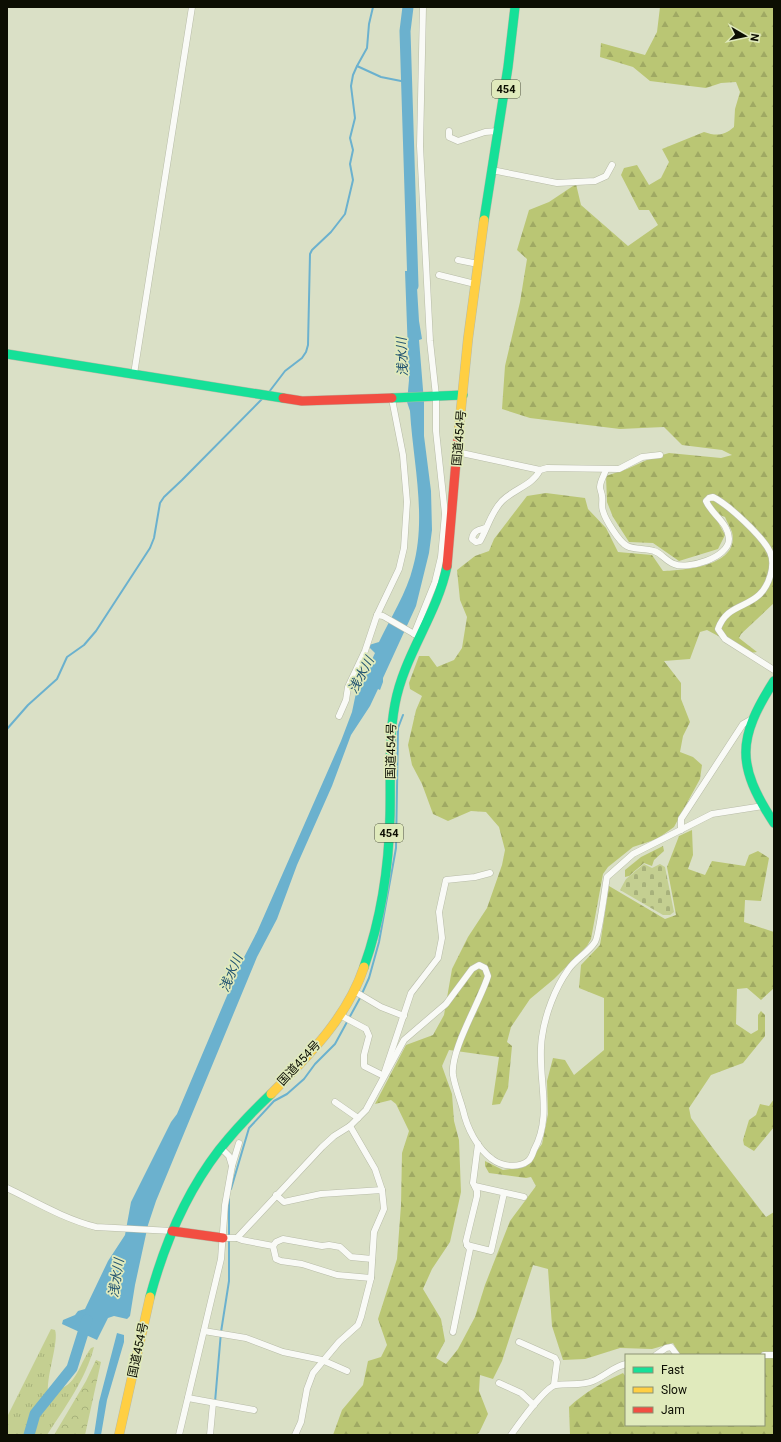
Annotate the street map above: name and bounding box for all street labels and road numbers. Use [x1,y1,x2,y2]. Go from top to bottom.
road number: 454 [492,80,520,98]
street label: 国道454号 [450,409,468,467]
street label: 国道454号 [384,723,398,779]
road number: 454 [375,824,403,842]
street label: 国道454号 [275,1038,323,1088]
street label: 国道454号 [125,1321,151,1379]

